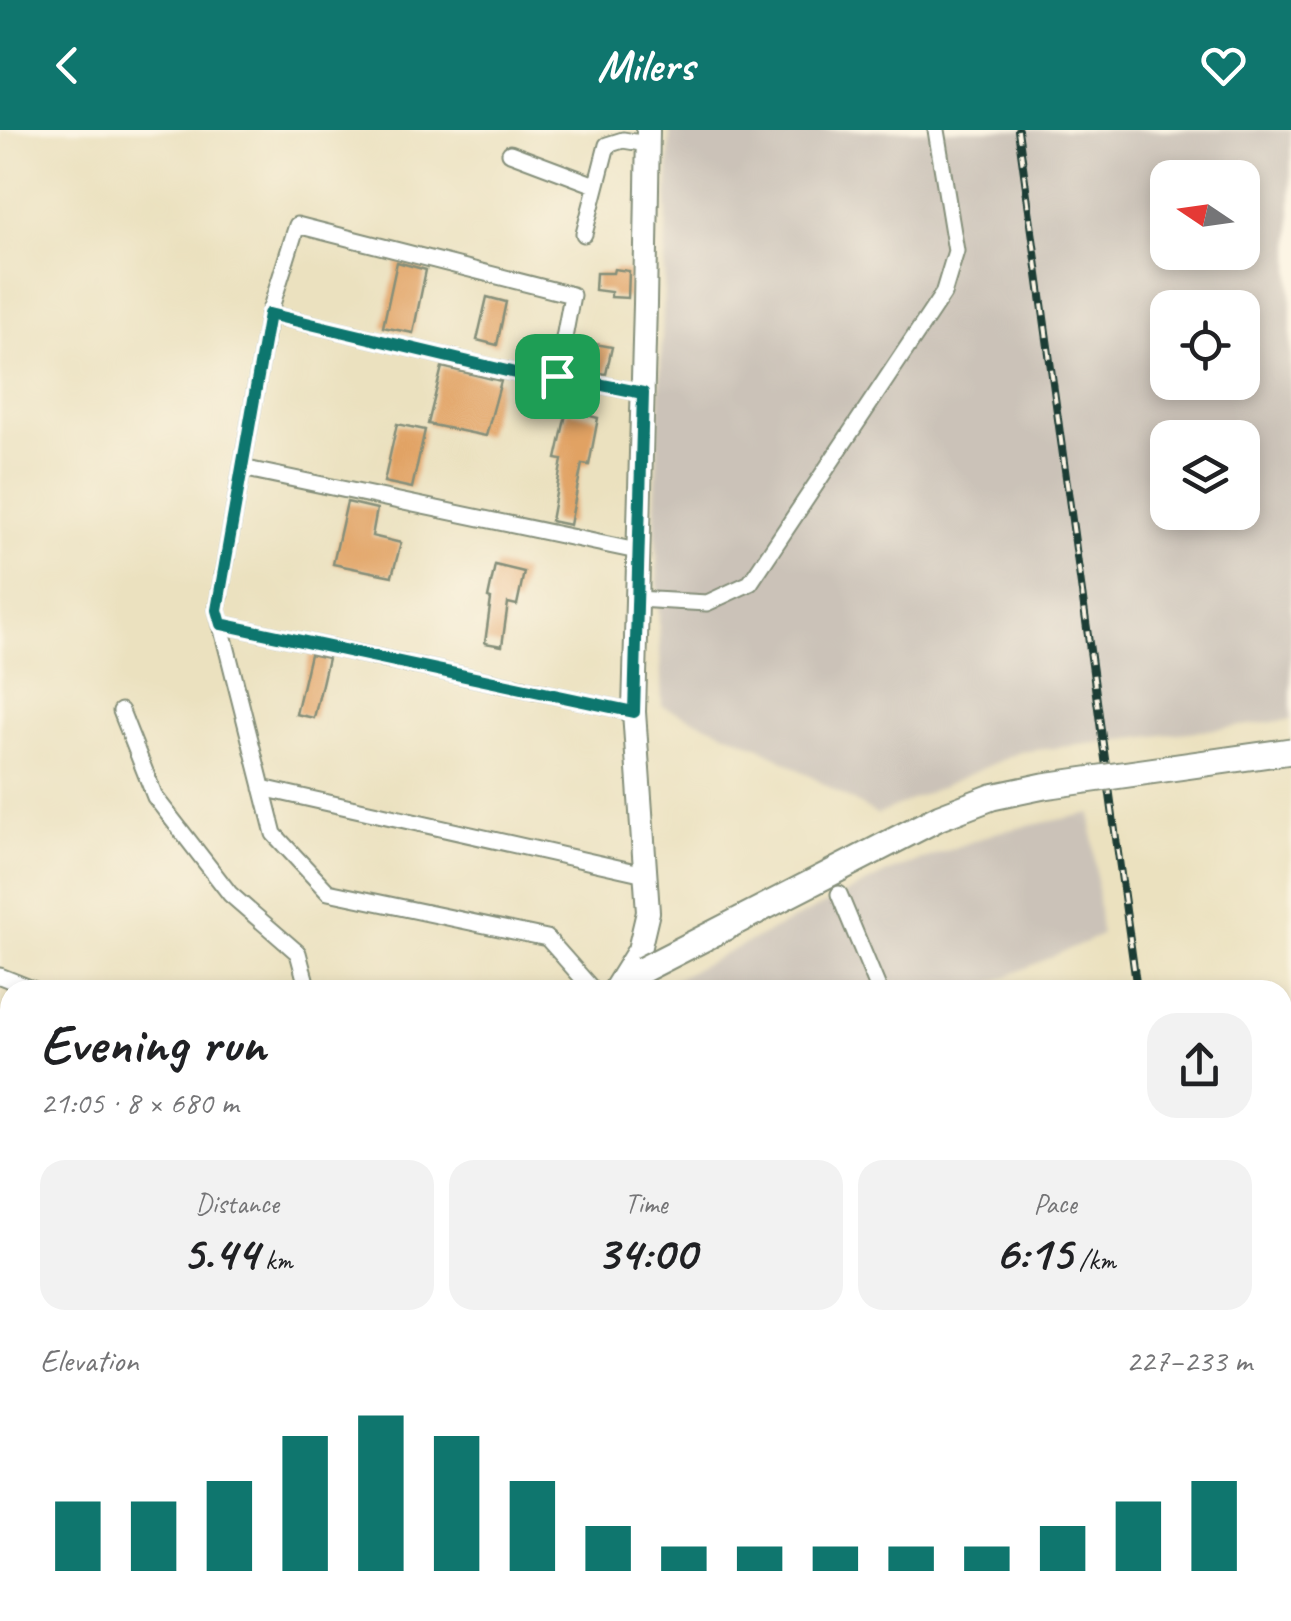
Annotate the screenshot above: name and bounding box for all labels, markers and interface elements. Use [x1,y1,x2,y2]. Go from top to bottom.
text: Milers [597,37,694,94]
icon: back [40,38,95,93]
icon: heart [1196,38,1251,93]
north arrow [1150,160,1260,270]
map controls [1150,160,1260,530]
button: locate [1150,290,1260,400]
pin [515,334,600,419]
icon: arrive [530,349,585,404]
button: layers [1150,420,1260,530]
text: Evening run [40,1009,265,1079]
button: share [1147,1013,1252,1118]
text: 21:05 · 8 × 680 m [40,1082,238,1123]
text: Distance [195,1186,279,1221]
text: Time [625,1186,667,1221]
text: Pace [1033,1186,1077,1221]
text: 5.44 [182,1221,258,1284]
text: 34:00 [596,1221,696,1284]
text: 6:15 [994,1221,1072,1284]
text: km [258,1242,292,1277]
text: /km [1072,1242,1116,1277]
text: Elevation [40,1340,138,1381]
text: 227–233 m [1126,1340,1252,1381]

